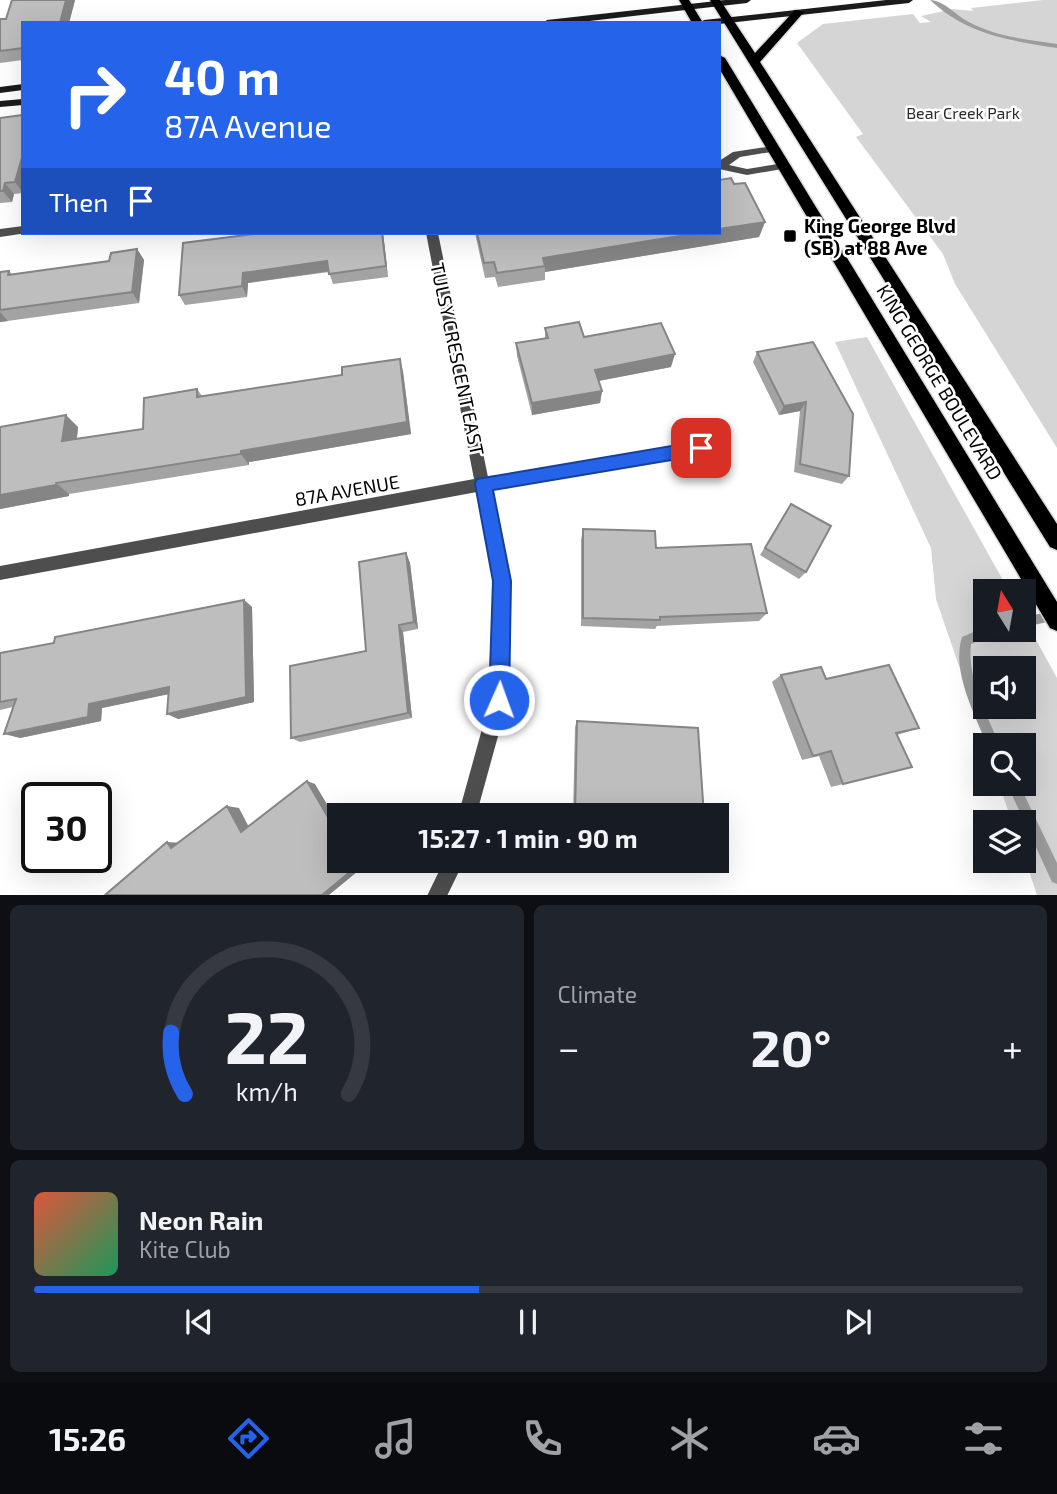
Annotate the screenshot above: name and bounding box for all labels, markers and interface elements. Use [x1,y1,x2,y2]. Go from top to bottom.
text: 40 m [164,46,280,105]
icon: right [49,49,140,140]
park label: Bear Creek Park [906,103,1020,122]
text: 87A Avenue [164,106,331,144]
icon: arrive [122,182,160,220]
text: Then [49,186,108,217]
place label: King George Blvd (SB) at 88 Ave [804,214,956,259]
marker: King George Blvd (SB) at 88 Ave [782,228,798,244]
street label: TULSY CRESCENT EAST [426,261,490,457]
street label: KING GEORGE BOULEVARD [872,280,1008,484]
pin [671,418,731,478]
icon: arrive [682,429,720,467]
street label: 87A AVENUE [293,469,401,511]
north arrow [973,579,1036,642]
map controls [973,579,1036,873]
button: sound [973,656,1036,719]
position arrow [462,663,536,737]
button: search [973,733,1036,796]
speed limit sign: 30 [21,782,112,873]
button: layers [973,810,1036,873]
text: 15:27 · 1 min · 90 m [418,822,638,853]
text: Climate [558,980,637,1008]
text: 22 [224,991,309,1079]
text: 20° [750,1015,831,1077]
text: − [558,1024,580,1070]
text: + [1002,1024,1023,1070]
text: km/h [236,1075,298,1105]
text: Neon Rain [139,1204,263,1235]
text: Kite Club [139,1235,231,1263]
icon: previous [180,1303,218,1341]
icon: pause [509,1303,547,1341]
icon: next [839,1303,877,1341]
icon: directions [224,1414,273,1463]
icon: music [371,1414,420,1463]
icon: phone [518,1414,567,1463]
icon: climate [665,1414,714,1463]
icon: car [812,1414,861,1463]
icon: filters [959,1414,1008,1463]
text: 15:26 [49,1419,126,1457]

